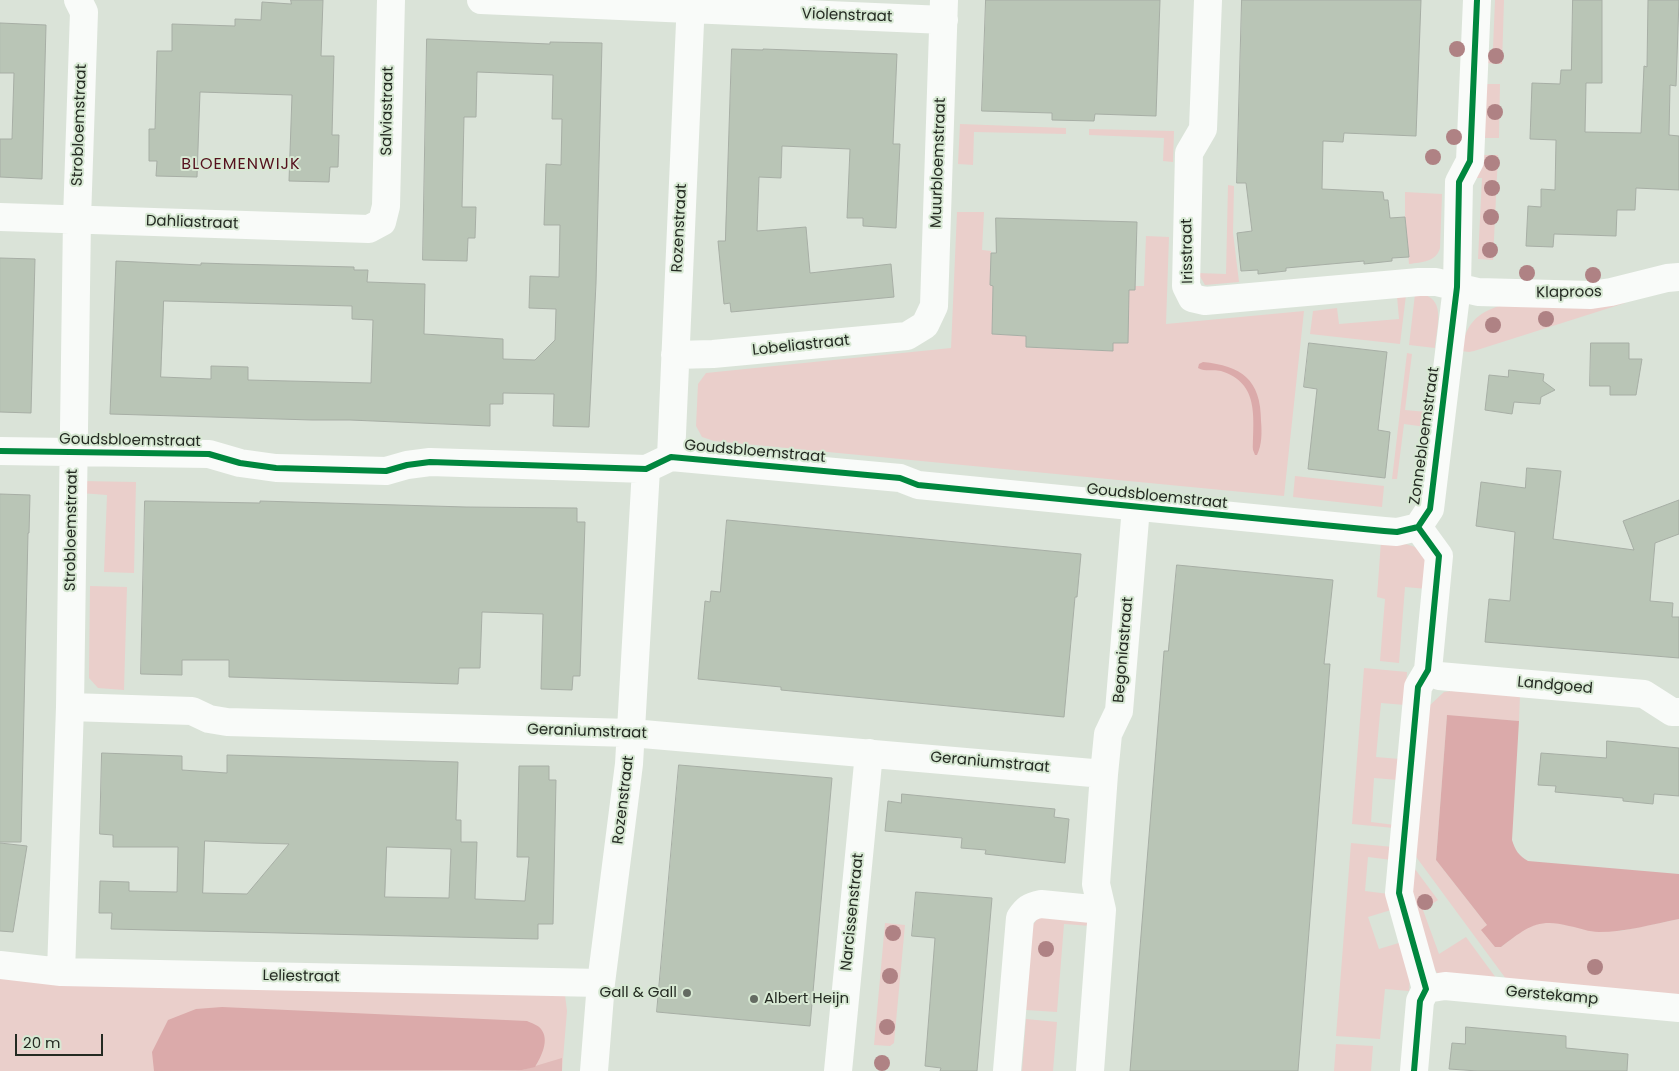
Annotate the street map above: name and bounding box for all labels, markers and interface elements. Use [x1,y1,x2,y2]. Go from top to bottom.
street label: Violenstraat [801,5,893,27]
street label: Strobloemstraat [69,64,91,186]
street label: Salviastraat [378,66,398,156]
street label: Muurbloemstraat [928,97,950,229]
district label: BLOEMENWIJK [180,155,302,175]
street label: Rozenstraat [669,183,691,273]
street label: Dahliastraat [145,212,239,234]
street label: Irisstraat [1178,218,1198,284]
street label: Klaproos [1536,283,1602,303]
street label: Lobeliastraat [751,332,851,360]
street label: Zonnebloemstraat [1406,366,1444,506]
street label: Goudsbloemstraat [59,431,201,451]
street label: Goudsbloemstraat [684,437,826,467]
street label: Strobloemstraat [62,469,82,591]
street label: Goudsbloemstraat [1086,481,1228,513]
street label: Begoniastraat [1110,596,1138,704]
street label: Landgoed [1517,674,1593,698]
street label: Geraniumstraat [527,721,647,743]
street label: Geraniumstraat [930,749,1050,777]
street label: Rozenstraat [610,755,638,845]
street label: Narcissenstraat [838,852,868,972]
street label: Leliestraat [262,967,340,987]
street label: Gerstekamp [1505,983,1599,1009]
place label: Gall & Gall [600,984,677,1002]
marker: Gall & Gall [681,987,693,999]
place label: Albert Heijn [764,990,849,1008]
marker: Albert Heijn [748,993,760,1005]
scale bar [18,1024,105,1056]
text: 20 m [23,1032,61,1053]

